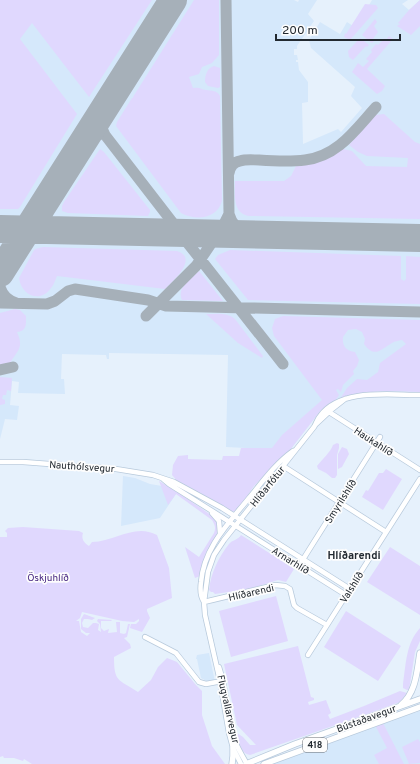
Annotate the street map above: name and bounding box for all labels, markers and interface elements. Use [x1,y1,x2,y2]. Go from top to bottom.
scale bar [276,16,400,42]
text: 200 m [282,23,318,39]
street label: Haukahlíð [351,425,396,460]
street label: Nauthólsvegur [49,459,115,476]
street label: Hlíðarfótur [248,464,289,510]
street label: Smyrilshlíð [323,477,360,526]
street label: Arnarhlíð [269,545,312,578]
district label: Hlíðarendi [327,549,381,563]
street label: Valshlíð [338,569,367,606]
park label: Öskjuhlíð [27,572,69,585]
street label: Hlíðarendi [227,582,275,605]
street label: Flugvallarvegur [213,674,242,745]
street label: Bústaðavegur [335,703,398,736]
road number: 418 [303,738,327,752]

